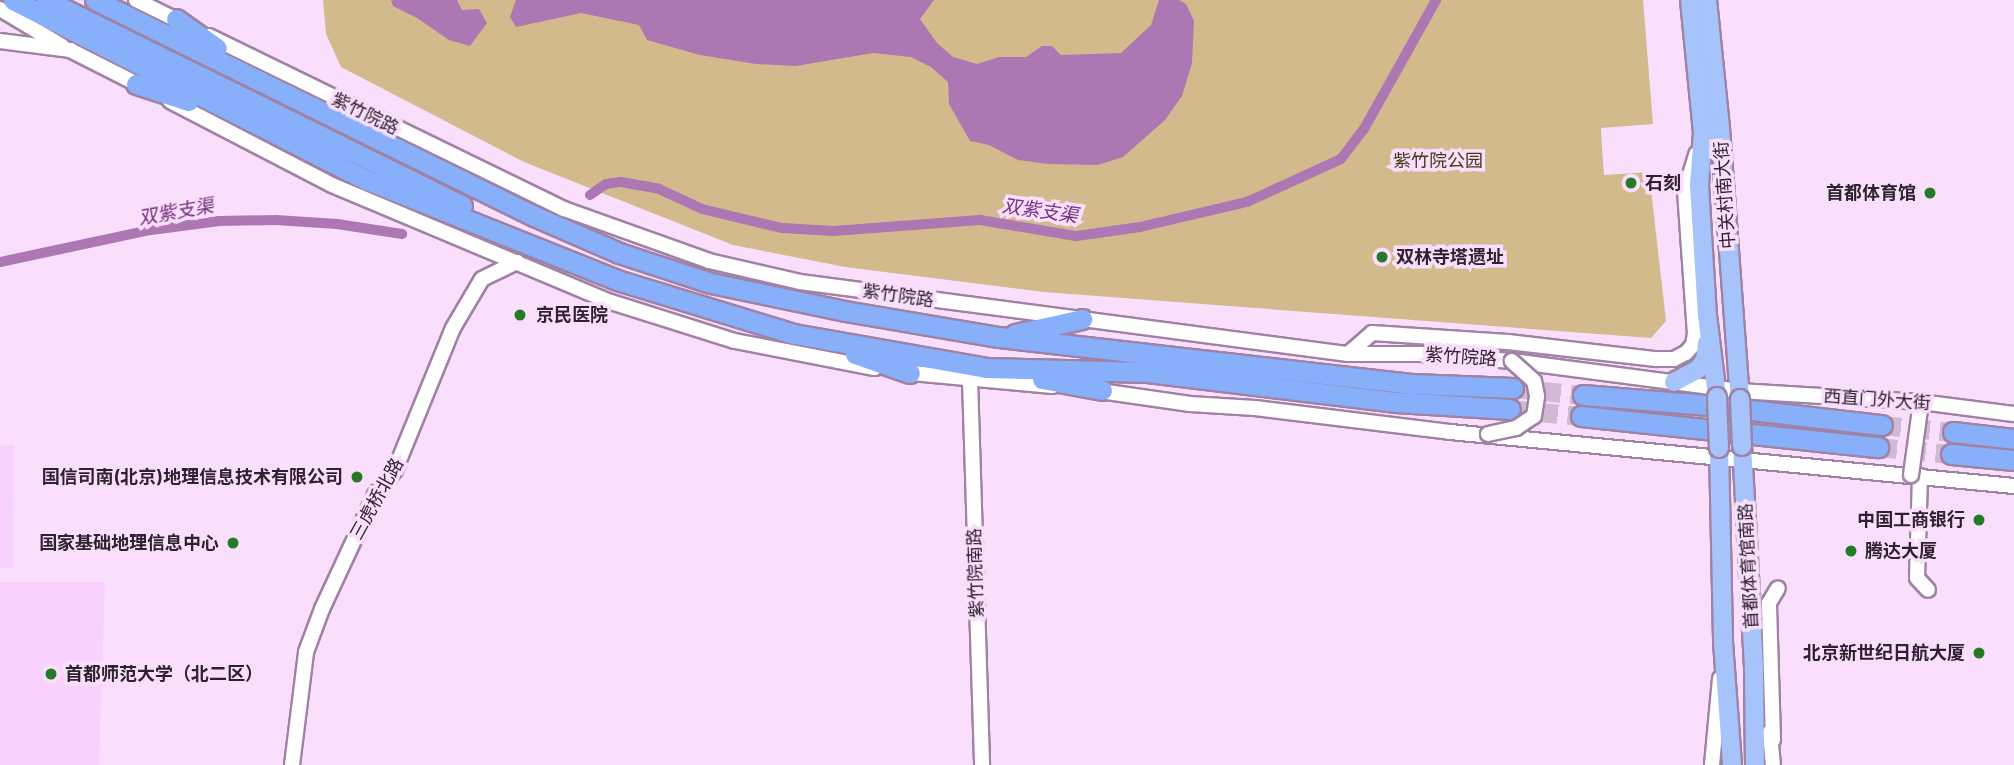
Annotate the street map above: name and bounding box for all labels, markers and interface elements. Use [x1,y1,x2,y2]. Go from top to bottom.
street label: 紫竹院路 [328,89,402,139]
street label: 中关村南大街 [1710,140,1740,250]
park label: 紫竹院公园 [1393,150,1483,172]
place label: 石刻 [1645,172,1681,194]
marker: 石刻 [1623,175,1639,191]
place label: 首都体育馆 [1826,182,1916,204]
marker: 首都体育馆 [1922,185,1938,201]
water label: 双紫支渠 [137,194,215,230]
water label: 双紫支渠 [1001,194,1079,228]
place label: 双林寺塔遗址 [1396,246,1504,268]
marker: 双林寺塔遗址 [1374,249,1390,265]
street label: 紫竹院路 [861,280,935,312]
place label: 京民医院 [536,304,608,326]
marker: 京民医院 [510,305,530,325]
street label: 紫竹院路 [1424,344,1498,370]
street label: 西直门外大街 [1822,385,1932,415]
street label: 三虎桥北路 [346,454,408,544]
place label: 国信司南(北京)地理信息技术有限公司 [41,466,343,488]
marker: 国信司南(北京)地理信息技术有限公司 [349,469,365,485]
street label: 首都体育馆南路 [1735,503,1763,629]
place label: 中国工商银行 [1857,509,1965,531]
marker: 中国工商银行 [1971,512,1987,528]
street label: 紫竹院南路 [964,528,988,618]
place label: 国家基础地理信息中心 [39,532,219,554]
marker: 国家基础地理信息中心 [225,535,241,551]
place label: 腾达大厦 [1865,540,1937,562]
marker: 腾达大厦 [1843,543,1859,559]
place label: 北京新世纪日航大厦 [1803,642,1965,664]
marker: 北京新世纪日航大厦 [1971,645,1987,661]
place label: 首都师范大学（北二区） [65,663,263,685]
marker: 首都师范大学（北二区） [43,666,59,682]

